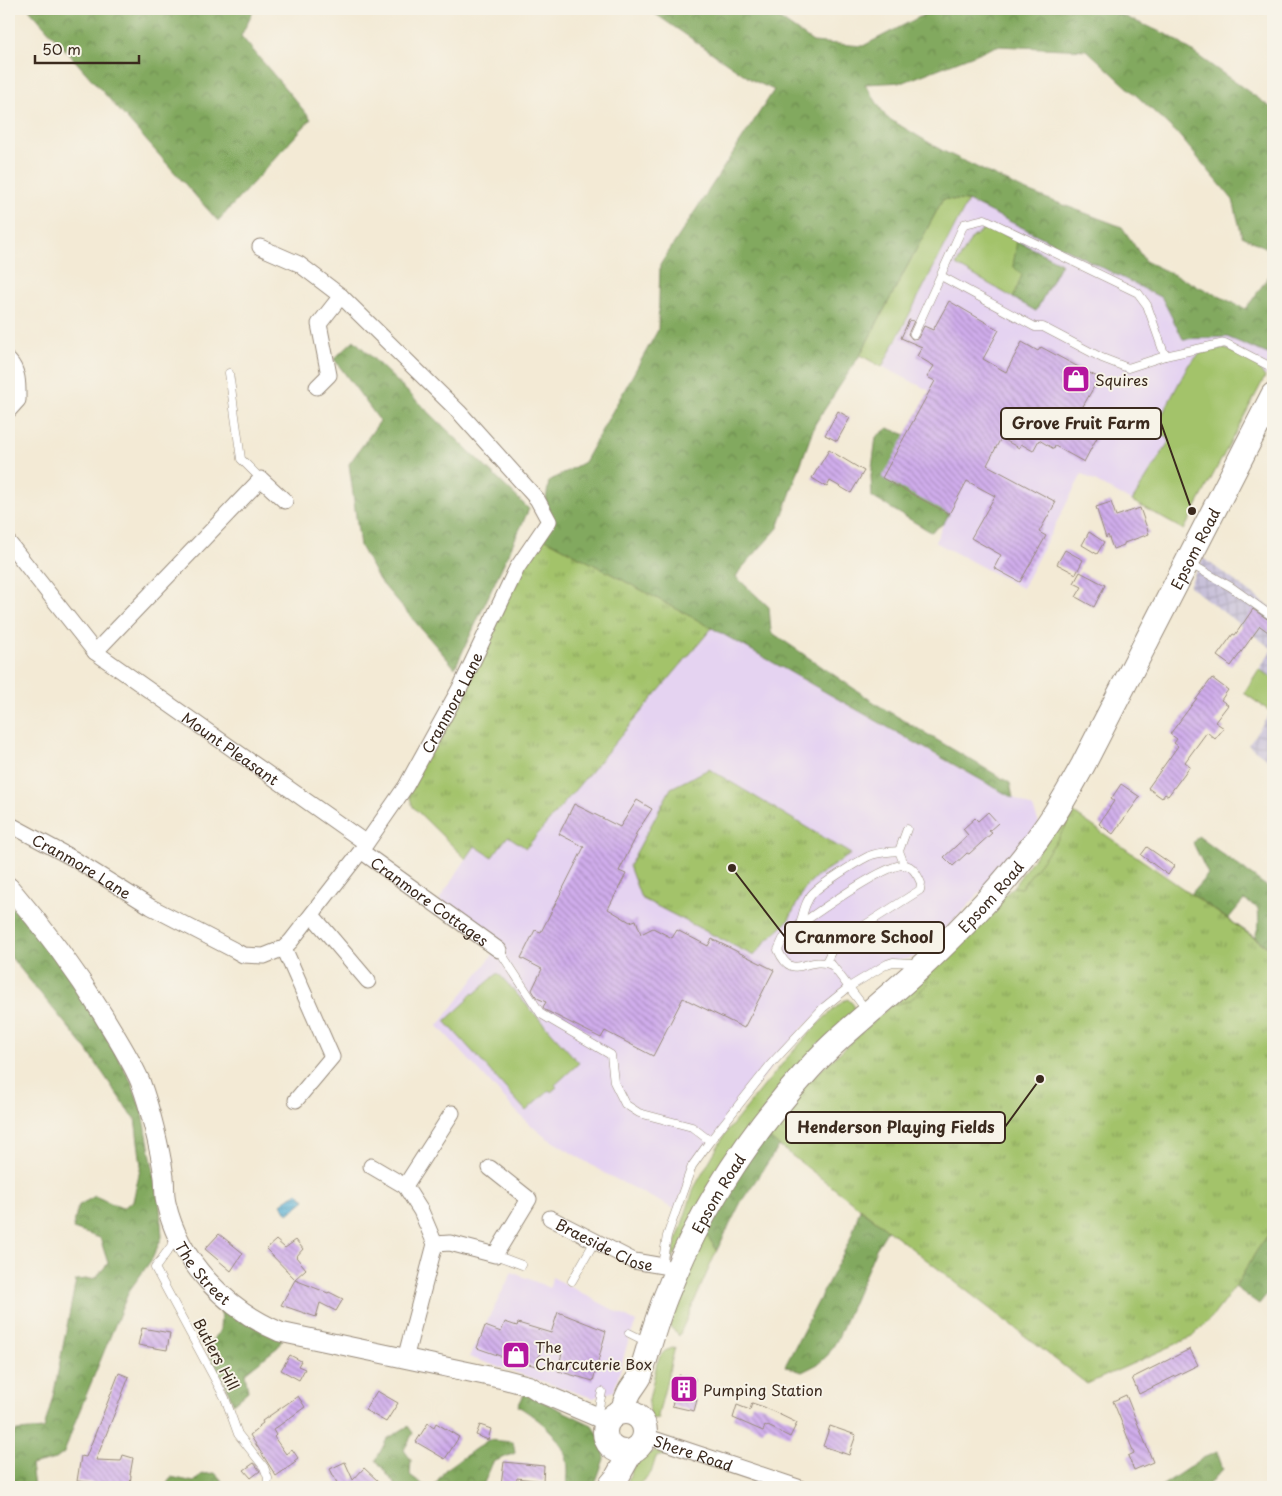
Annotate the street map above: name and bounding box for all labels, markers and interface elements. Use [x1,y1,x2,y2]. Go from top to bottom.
scale bar [35,32,139,64]
text: 50 m [42,37,81,60]
shop icon: Squires [1061,364,1091,394]
place label: Squires [1095,368,1148,391]
callout: Grove Fruit Farm [1001,408,1161,439]
text: Grove Fruit Farm [1012,410,1150,434]
street label: Epsom Road [1164,503,1225,593]
street label: Cranmore Lane [415,648,487,757]
street label: Mount Pleasant [178,705,284,790]
street label: Cranmore Lane [28,827,136,904]
street label: Cranmore Cottages [366,850,494,951]
street label: Epsom Road [952,855,1028,937]
callout: Cranmore School [785,922,944,953]
text: Cranmore School [795,924,933,948]
callout: Henderson Playing Fields [786,1112,1005,1143]
text: Henderson Playing Fields [797,1114,995,1138]
street label: Epsom Road [685,1149,750,1237]
street label: Braeside Close [552,1212,655,1276]
street label: The Street [170,1237,236,1310]
street label: Butlers Hill [188,1314,246,1394]
place label: The Charcuterie Box [535,1335,652,1375]
shop icon: The Charcuterie Box [501,1340,531,1370]
building icon: Pumping Station [669,1374,699,1404]
place label: Pumping Station [703,1378,823,1401]
street label: Shere Road [651,1428,736,1476]

